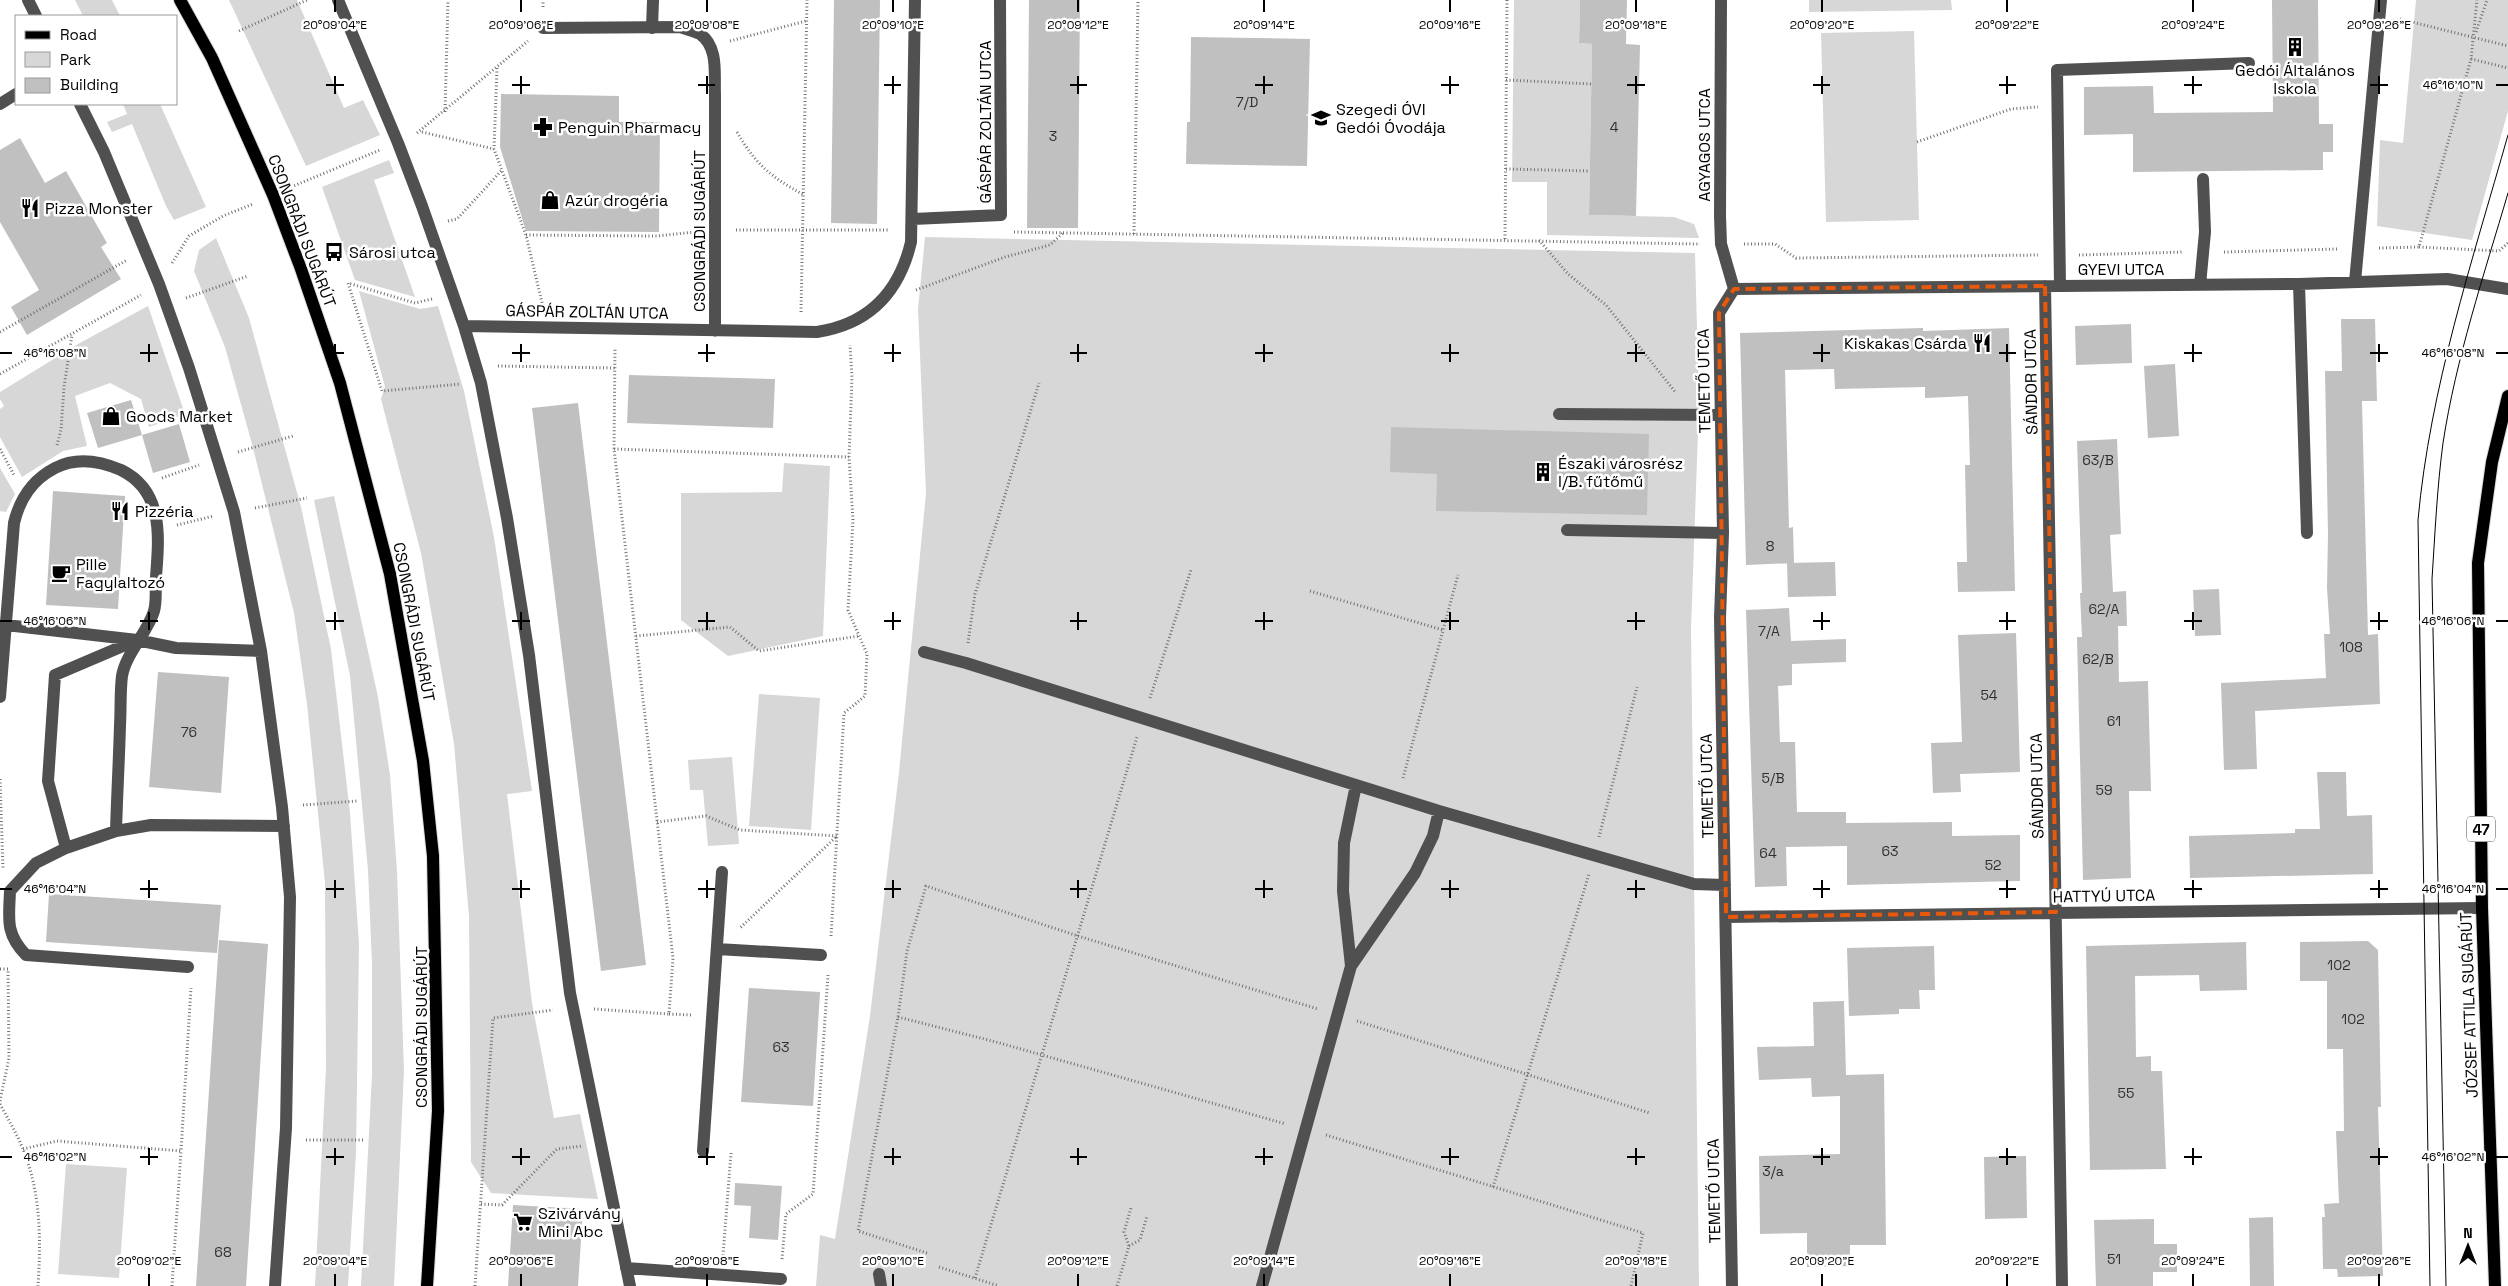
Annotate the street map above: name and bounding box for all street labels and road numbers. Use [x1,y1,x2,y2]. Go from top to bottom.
street label: GÁSPÁR ZOLTÁN UTCA [975,40,996,204]
street label: AGYAGOS UTCA [1694,88,1715,202]
street label: CSONGRÁDI SUGÁRÚT [689,150,710,312]
street label: CSONGRÁDI SUGÁRÚT [263,152,341,310]
street label: GYEVI UTCA [2078,259,2164,280]
street label: GÁSPÁR ZOLTÁN UTCA [505,300,669,324]
street label: TEMETŐ UTCA [1693,328,1715,434]
street label: SÁNDOR UTCA [2020,329,2042,435]
street label: CSONGRÁDI SUGÁRÚT [388,540,440,704]
street label: TEMETŐ UTCA [1696,733,1718,839]
street label: SÁNDOR UTCA [2026,733,2048,839]
road number: 47 [2467,816,2495,842]
street label: HATTYÚ UTCA [2053,885,2155,907]
street label: JÓZSEF ATTILA SUGÁRÚT [2455,912,2483,1098]
street label: CSONGRÁDI SUGÁRÚT [411,946,432,1108]
street label: TEMETŐ UTCA [1703,1138,1725,1244]

